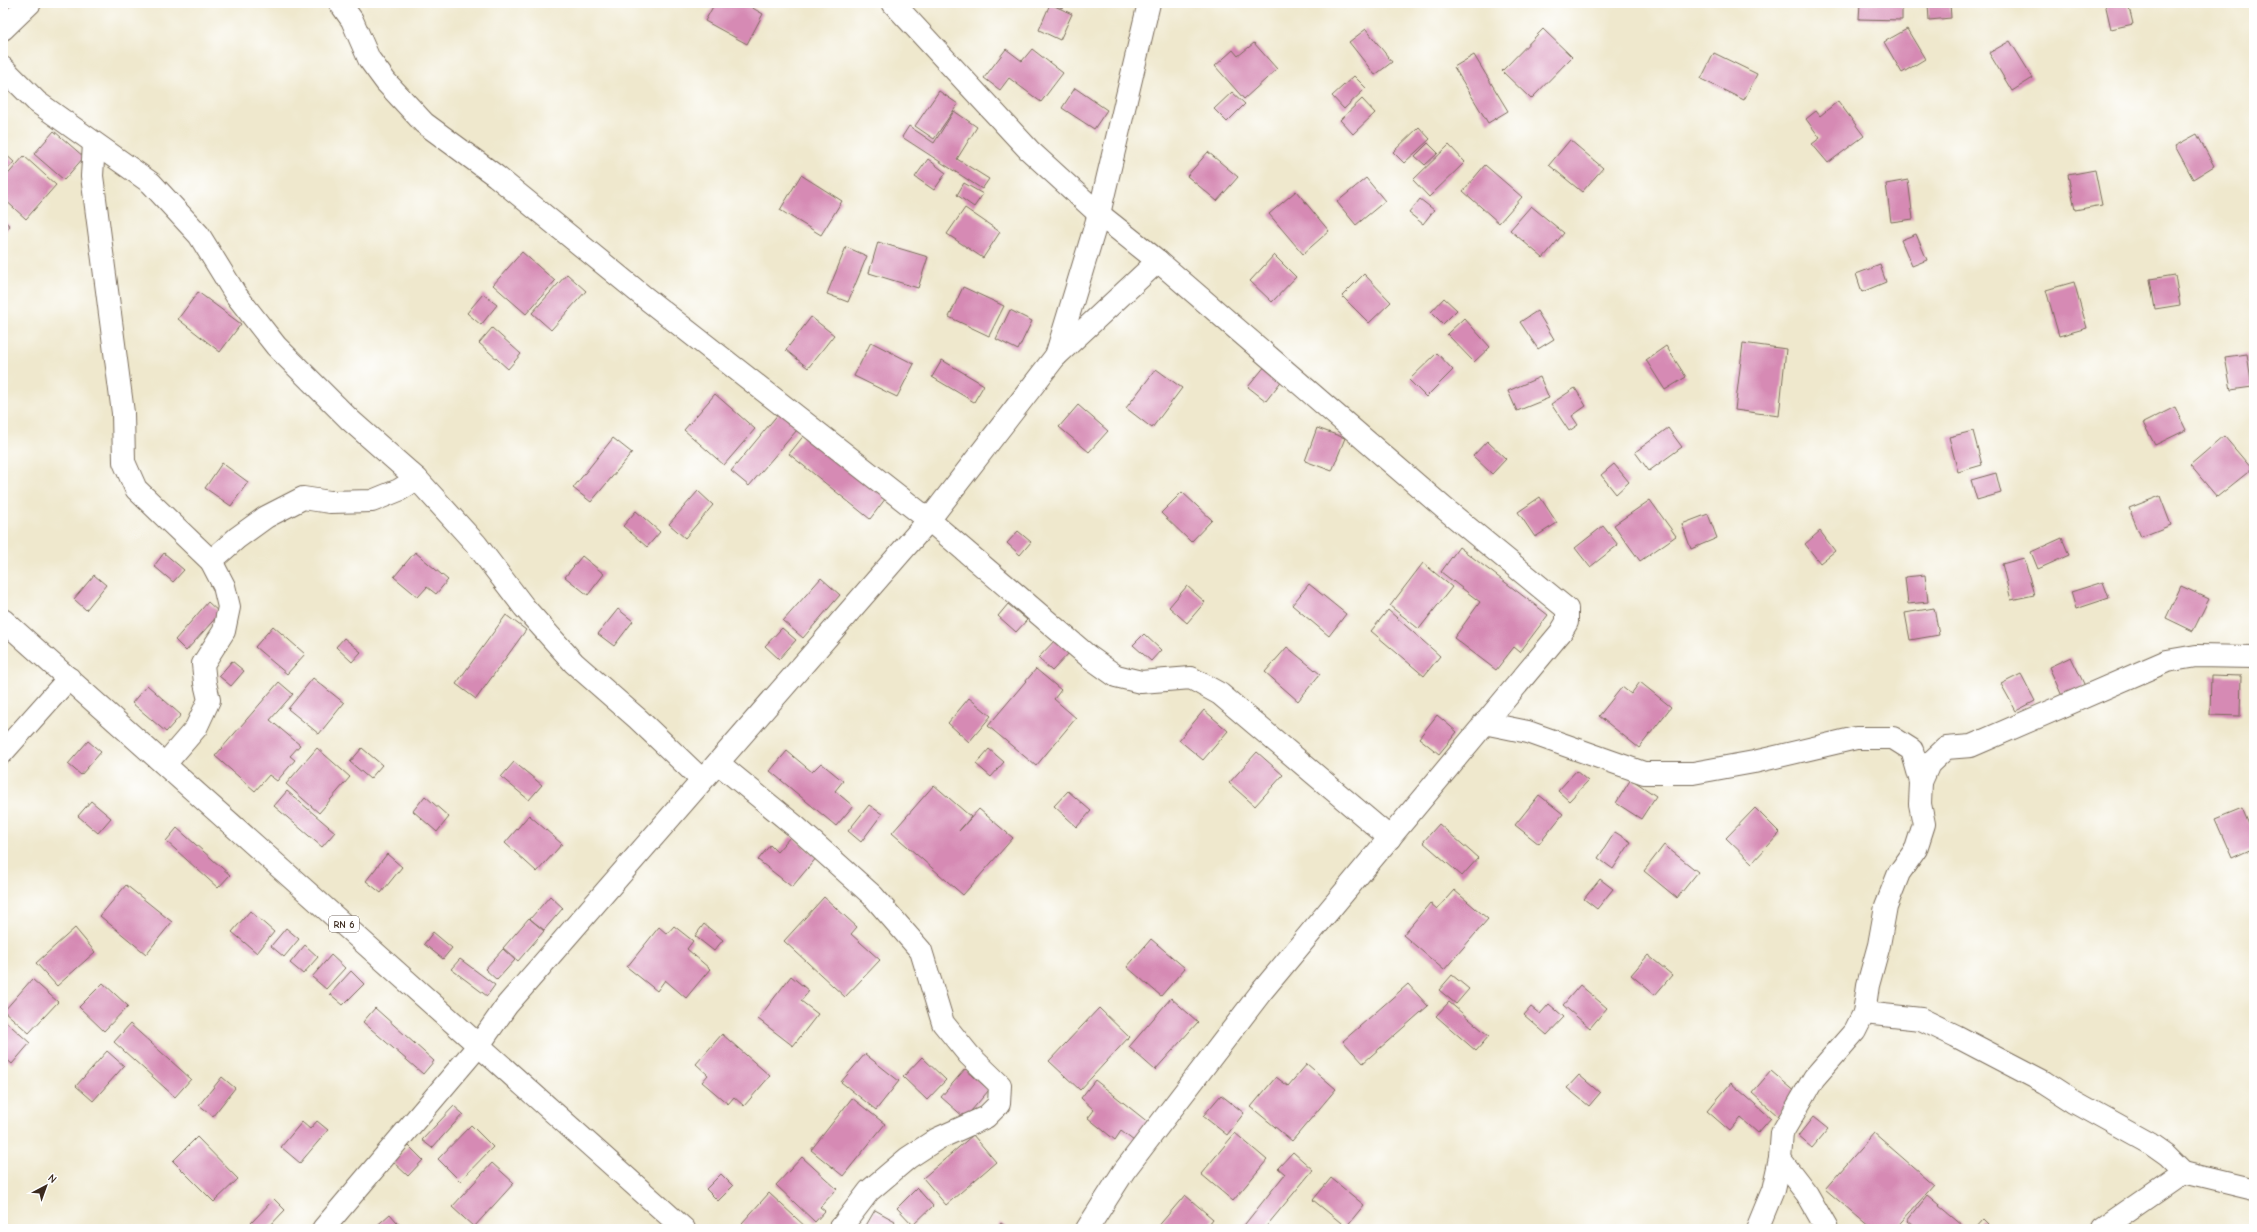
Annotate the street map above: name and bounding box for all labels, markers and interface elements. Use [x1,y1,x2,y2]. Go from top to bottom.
road number: RN 6 [329,916,359,932]
north arrow [26,1166,66,1206]
text: N [45,1172,59,1186]

